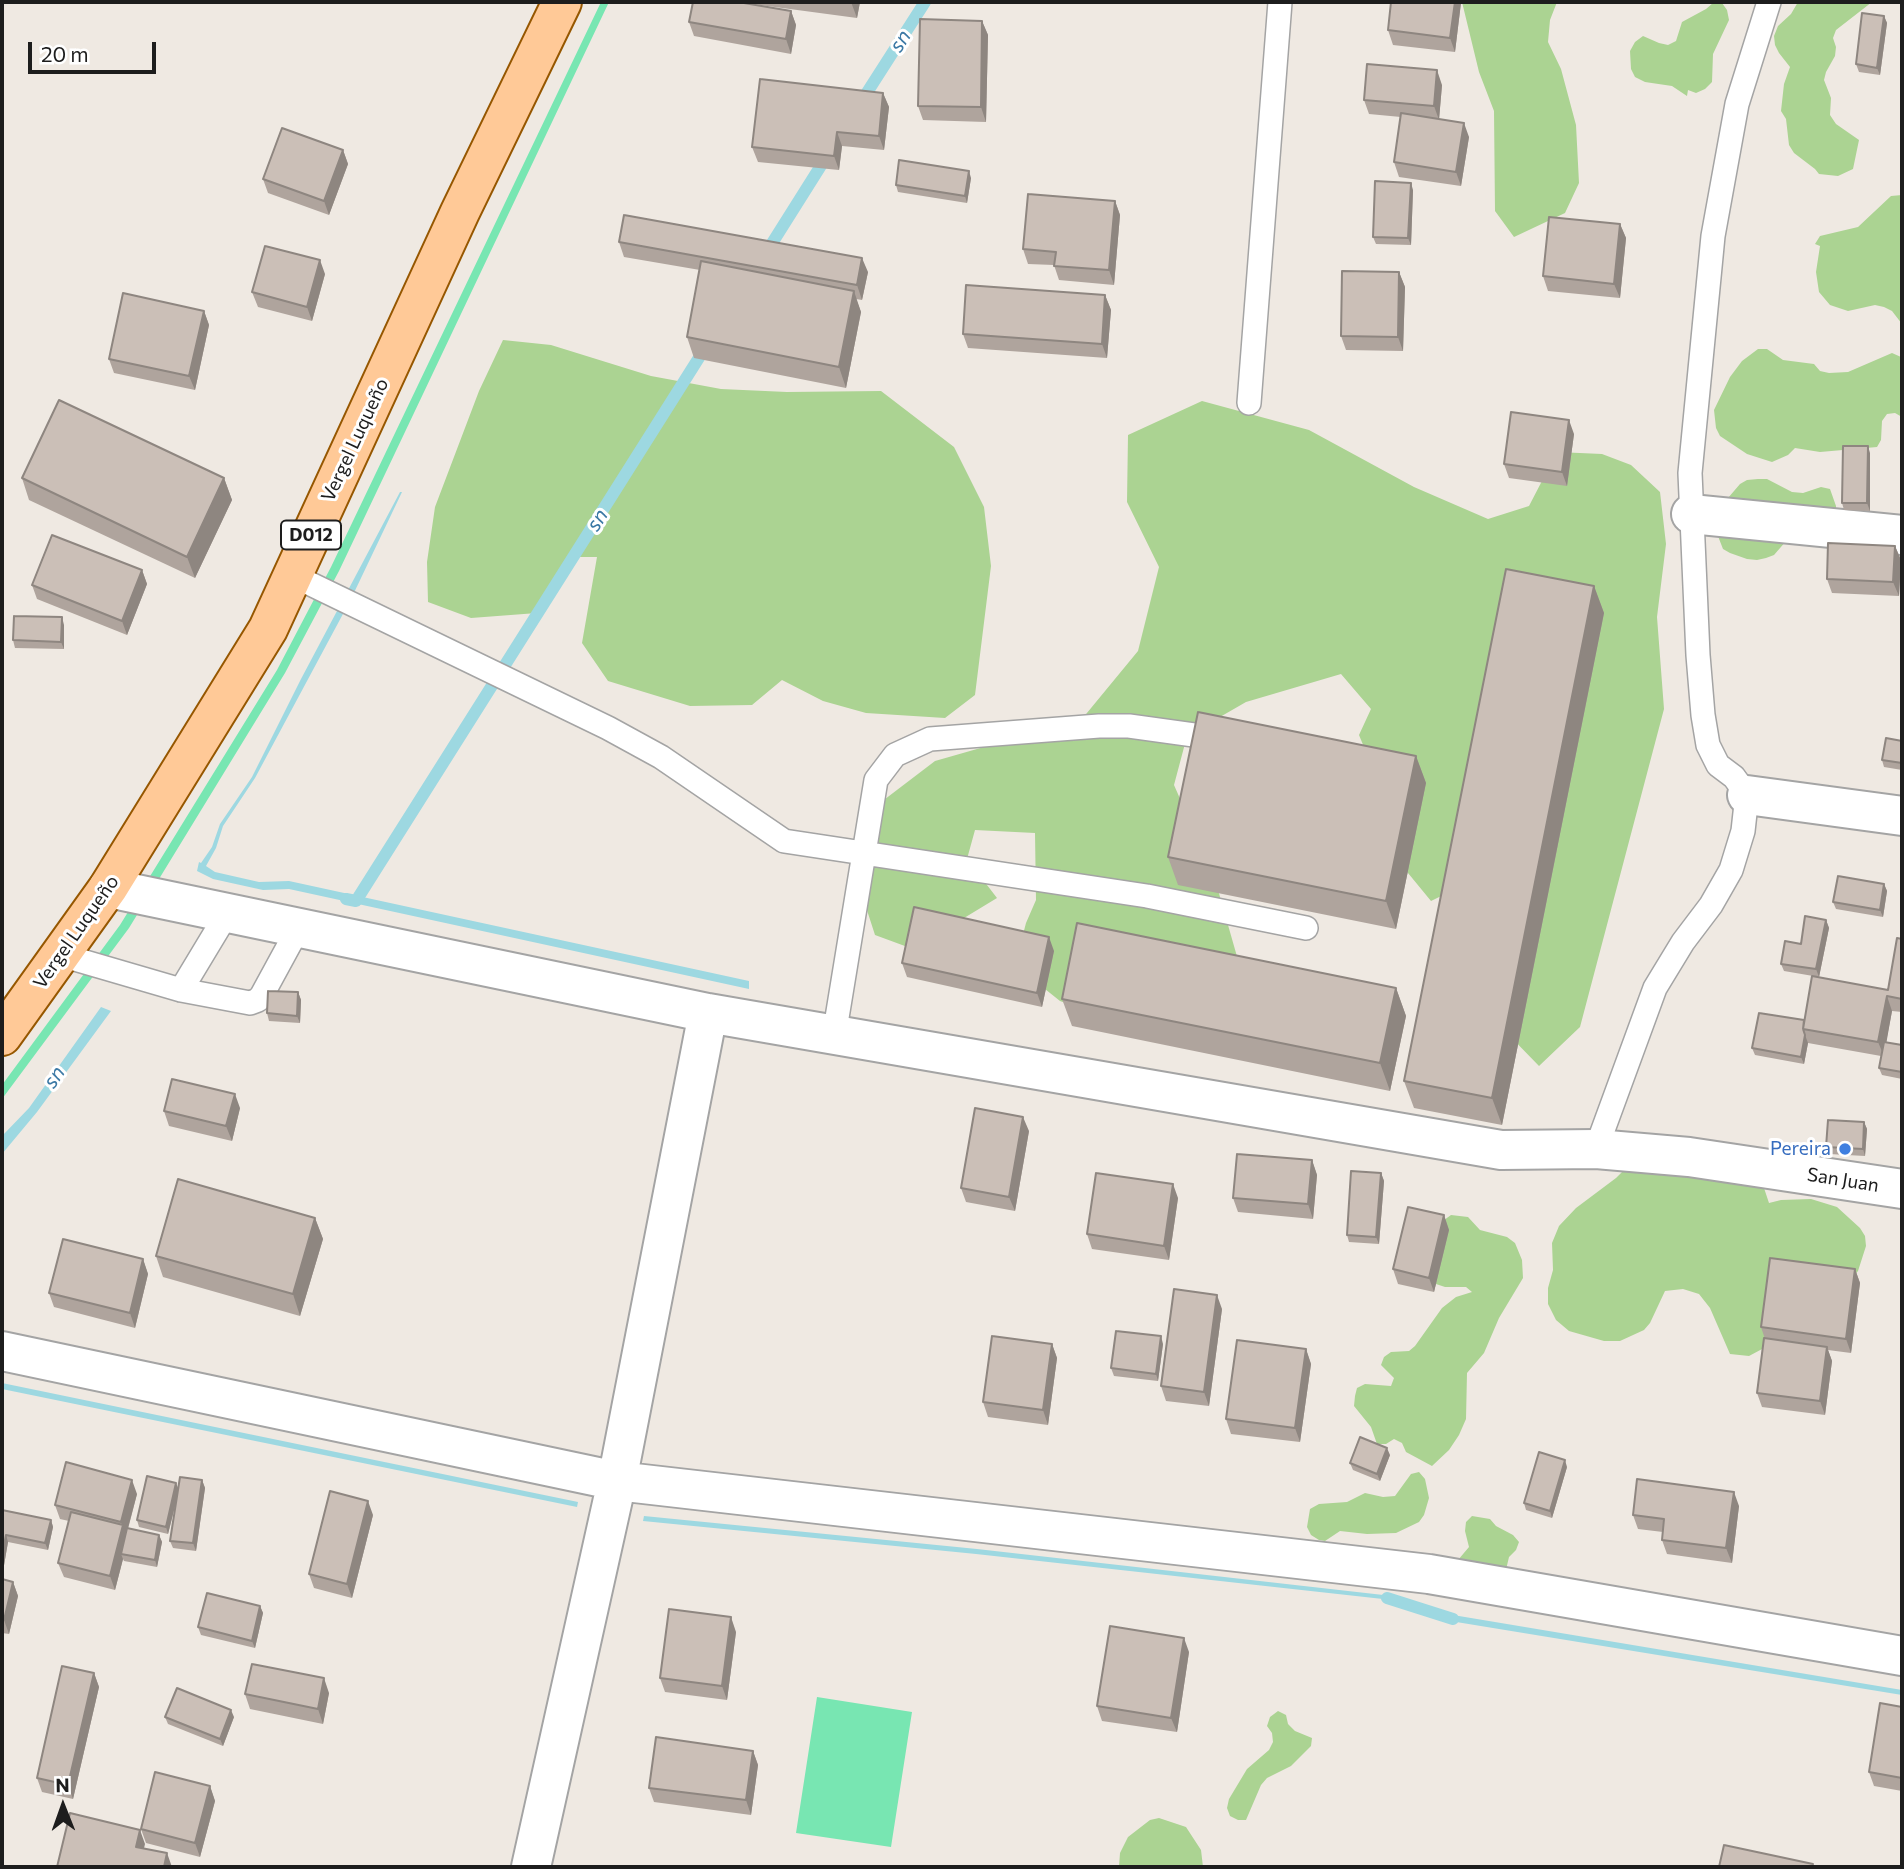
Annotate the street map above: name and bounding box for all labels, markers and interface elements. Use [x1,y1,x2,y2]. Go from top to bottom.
water label: sn [884,25,916,57]
scale bar [32,28,159,72]
text: 20 m [41,41,89,66]
street label: Vergel Luqueño [316,375,394,505]
water label: sn [581,504,613,536]
road number: D012 [281,520,341,550]
street label: Vergel Luqueño [28,871,124,993]
water label: sn [38,1061,70,1093]
place label: Pereira [1770,1138,1831,1160]
marker: Pereira [1837,1141,1853,1157]
street label: San Juan [1805,1163,1881,1197]
north arrow [28,1771,98,1841]
text: N [55,1773,70,1796]

